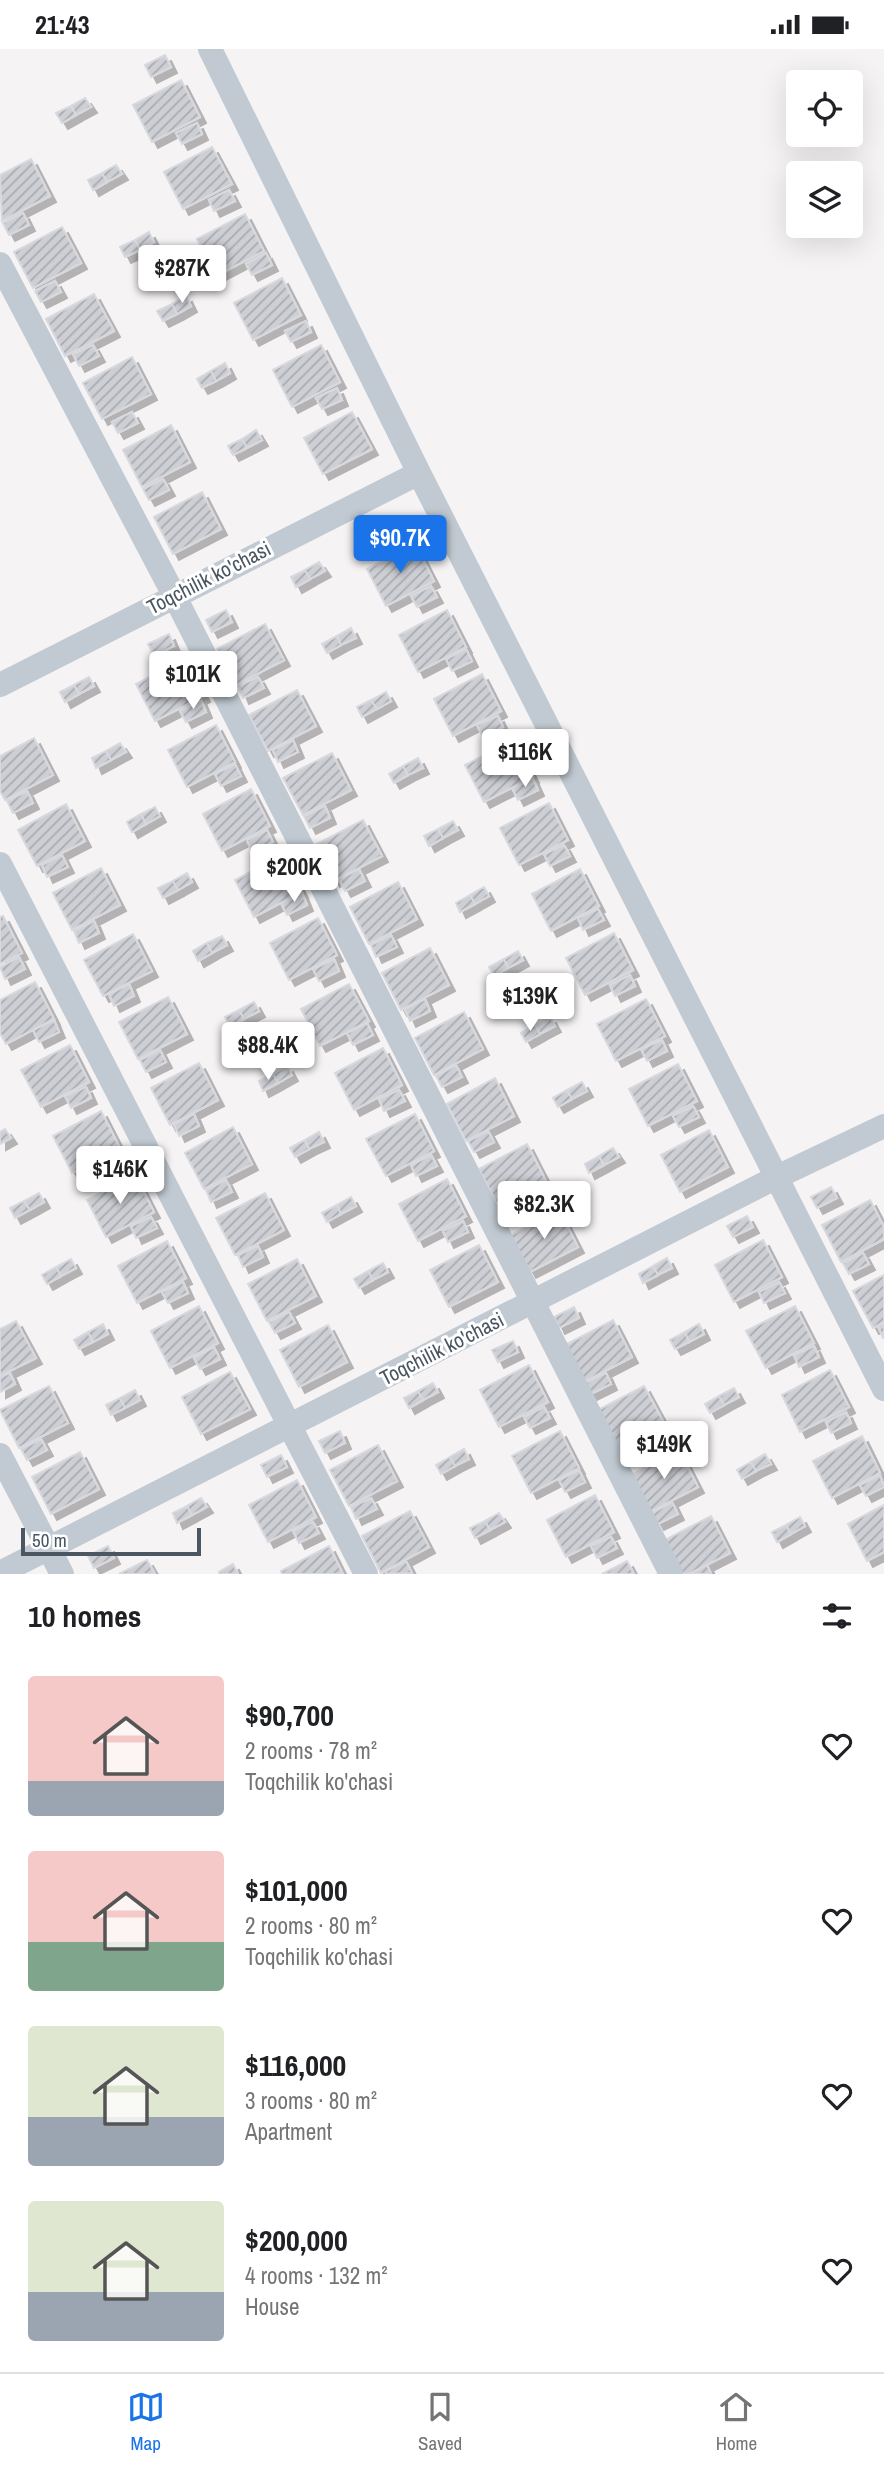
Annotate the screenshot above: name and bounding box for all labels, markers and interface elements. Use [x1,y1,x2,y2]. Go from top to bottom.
text: 21:43 [35,7,90,42]
map controls [786,70,863,238]
button: locate [786,70,863,147]
button: layers [786,161,863,238]
pin: $287K [133,245,231,305]
text: $287K [154,252,210,283]
pin: $90.7K [343,515,457,575]
text: $90.7K [370,522,430,553]
street label: Toqchilik ko'chasi [142,534,276,621]
pin: $101K [144,651,242,711]
text: $101K [165,658,221,689]
pin: $116K [476,729,574,789]
text: $116K [498,736,552,767]
pin: $200K [245,845,343,904]
text: $200K [266,851,322,882]
pin: $139K [481,974,579,1033]
text: $139K [502,980,558,1011]
pin: $88.4K [211,1023,325,1082]
text: $88.4K [238,1029,298,1060]
pin: $146K [71,1147,169,1206]
text: $146K [92,1153,148,1184]
pin: $82.3K [487,1181,601,1241]
text: $82.3K [514,1188,574,1219]
street label: Toqchilik ko'chasi [375,1305,509,1392]
pin: $149K [615,1421,713,1481]
text: $149K [636,1428,692,1459]
scale bar [21,1525,201,1557]
text: 50 m [32,1527,67,1553]
text: 10 homes [28,1596,142,1636]
icon: filters [818,1597,856,1635]
text: $90,700 [245,1695,334,1735]
icon: home [84,1704,168,1788]
icon: heart [818,1727,856,1765]
text: 2 rooms · 78 m² [245,1735,377,1766]
text: Toqchilik ko'chasi [245,1766,393,1797]
text: $101,000 [245,1870,348,1910]
icon: home [84,1879,168,1963]
icon: heart [818,1902,856,1940]
text: 2 rooms · 80 m² [245,1910,377,1941]
text: Toqchilik ko'chasi [245,1941,393,1972]
text: $116,000 [245,2045,346,2085]
icon: home [84,2054,168,2138]
icon: heart [818,2077,856,2115]
text: 3 rooms · 80 m² [245,2085,377,2116]
text: Apartment [245,2116,332,2147]
text: $200,000 [245,2220,348,2260]
icon: home [84,2229,168,2313]
icon: heart [818,2252,856,2290]
text: 4 rooms · 132 m² [245,2260,388,2291]
text: House [245,2291,300,2322]
tab: Map [127,2388,165,2456]
tab: Saved [418,2388,462,2456]
tab: Home [716,2388,757,2456]

